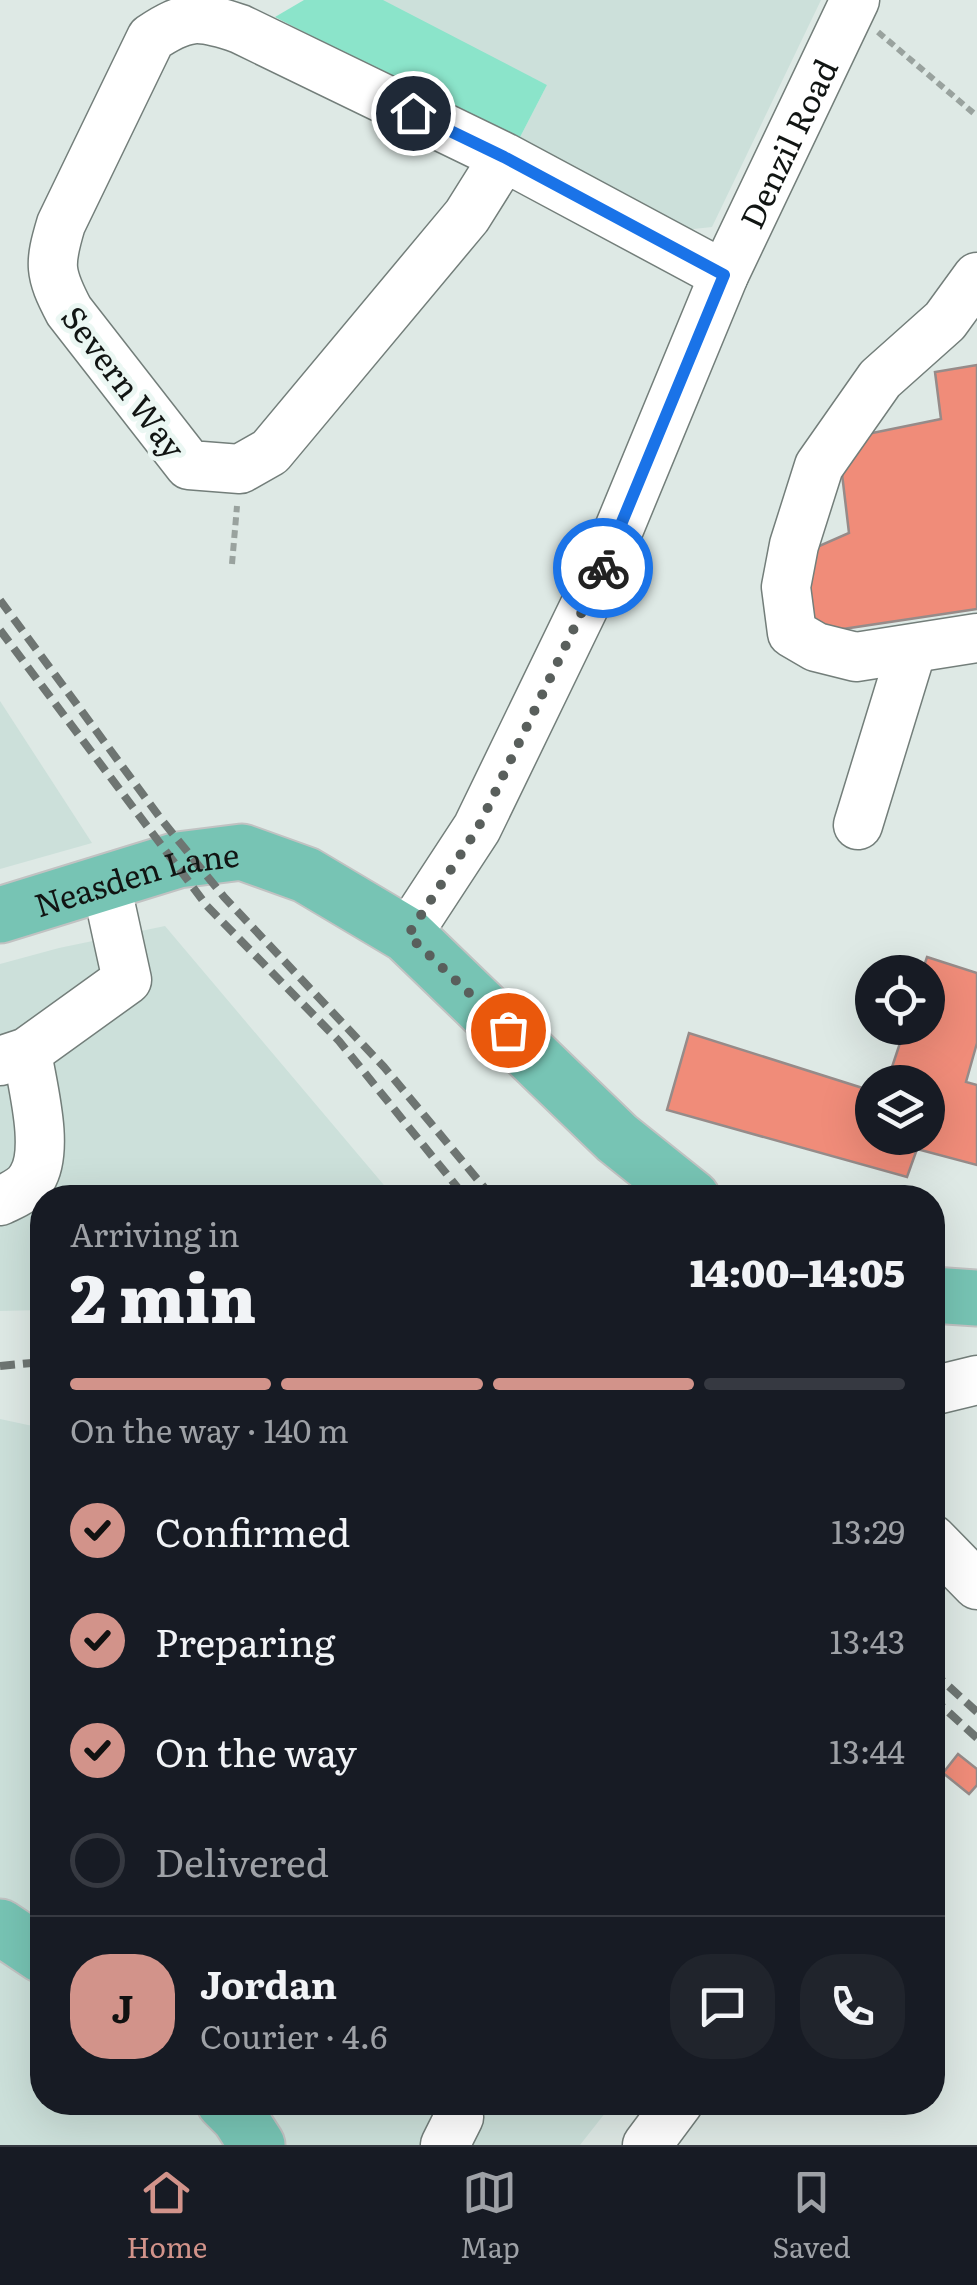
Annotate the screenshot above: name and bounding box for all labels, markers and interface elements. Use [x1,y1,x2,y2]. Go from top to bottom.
street label: Denzil Road [726,50,848,236]
pin [371,71,456,156]
icon: home [386,86,441,141]
street label: Severn Way [51,294,199,468]
courier [553,518,653,618]
icon: bike [576,541,631,596]
street label: Neasden Lane [28,829,242,927]
map controls [855,955,945,1155]
button: locate [855,955,945,1045]
pin [466,988,551,1073]
icon: bag [481,1003,536,1058]
button: layers [855,1065,945,1155]
text: Arriving in [70,1209,240,1257]
text: 14:00–14:05 [690,1242,905,1299]
text: 2 min [70,1246,256,1343]
text: On the way · 140 m [70,1405,349,1453]
text: Confirmed [155,1502,350,1559]
icon: check [70,1503,125,1558]
text: 13:29 [831,1506,905,1554]
text: Preparing [155,1612,335,1669]
icon: check [70,1613,125,1668]
text: 13:43 [830,1616,905,1664]
text: On the way [155,1722,357,1779]
icon: check [70,1723,125,1778]
text: 13:44 [829,1726,905,1774]
text: Delivered [155,1832,329,1889]
text: Jordan [200,1954,337,2011]
button: chat [670,1954,775,2059]
button: phone [800,1954,905,2059]
text: J [112,1978,133,2035]
text: Courier · 4.6 [200,2011,387,2059]
tab: Home [126,2165,207,2267]
tab: Map [460,2165,520,2267]
tab: Saved [773,2165,851,2267]

